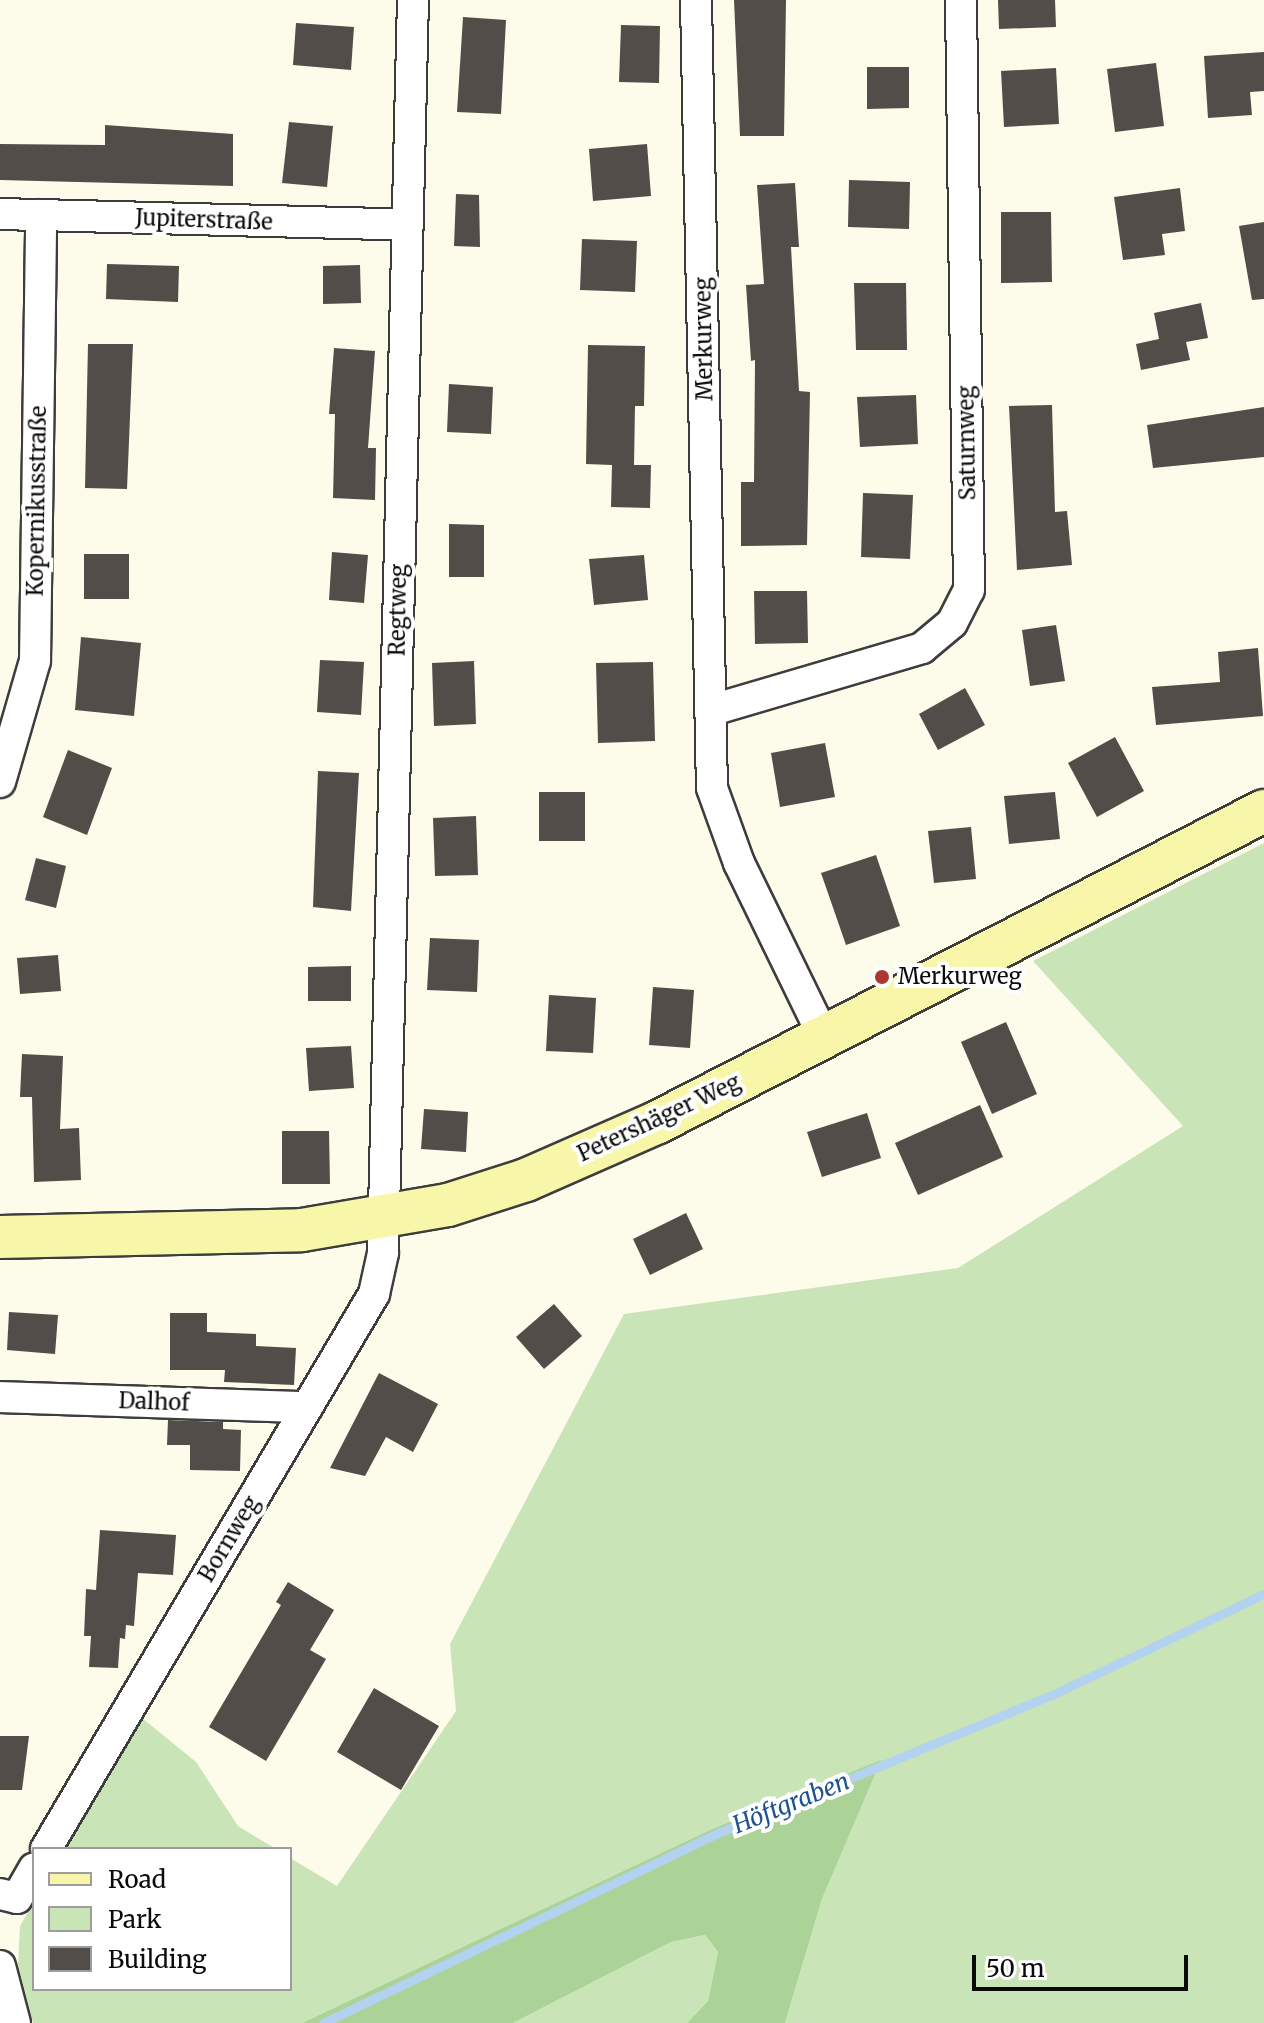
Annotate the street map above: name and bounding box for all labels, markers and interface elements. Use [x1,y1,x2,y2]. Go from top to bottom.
street label: Jupiterstraße [135,204,273,236]
street label: Merkurweg [690,277,718,401]
street label: Saturnweg [953,385,981,501]
street label: Kopernikusstraße [22,405,52,597]
street label: Regtweg [384,564,412,656]
place label: Merkurweg [898,964,1022,990]
marker: Merkurweg [873,968,891,986]
street label: Petershäger Weg [573,1069,745,1167]
street label: Dalhof [118,1388,190,1416]
street label: Bornweg [193,1491,265,1587]
water label: Höftgraben [728,1767,854,1839]
legend [32,1847,292,1991]
text: Road [108,1864,166,1895]
text: Park [108,1904,161,1935]
scale bar [976,1939,1192,1989]
text: Building [108,1944,207,1975]
text: 50 m [986,1953,1045,1984]

